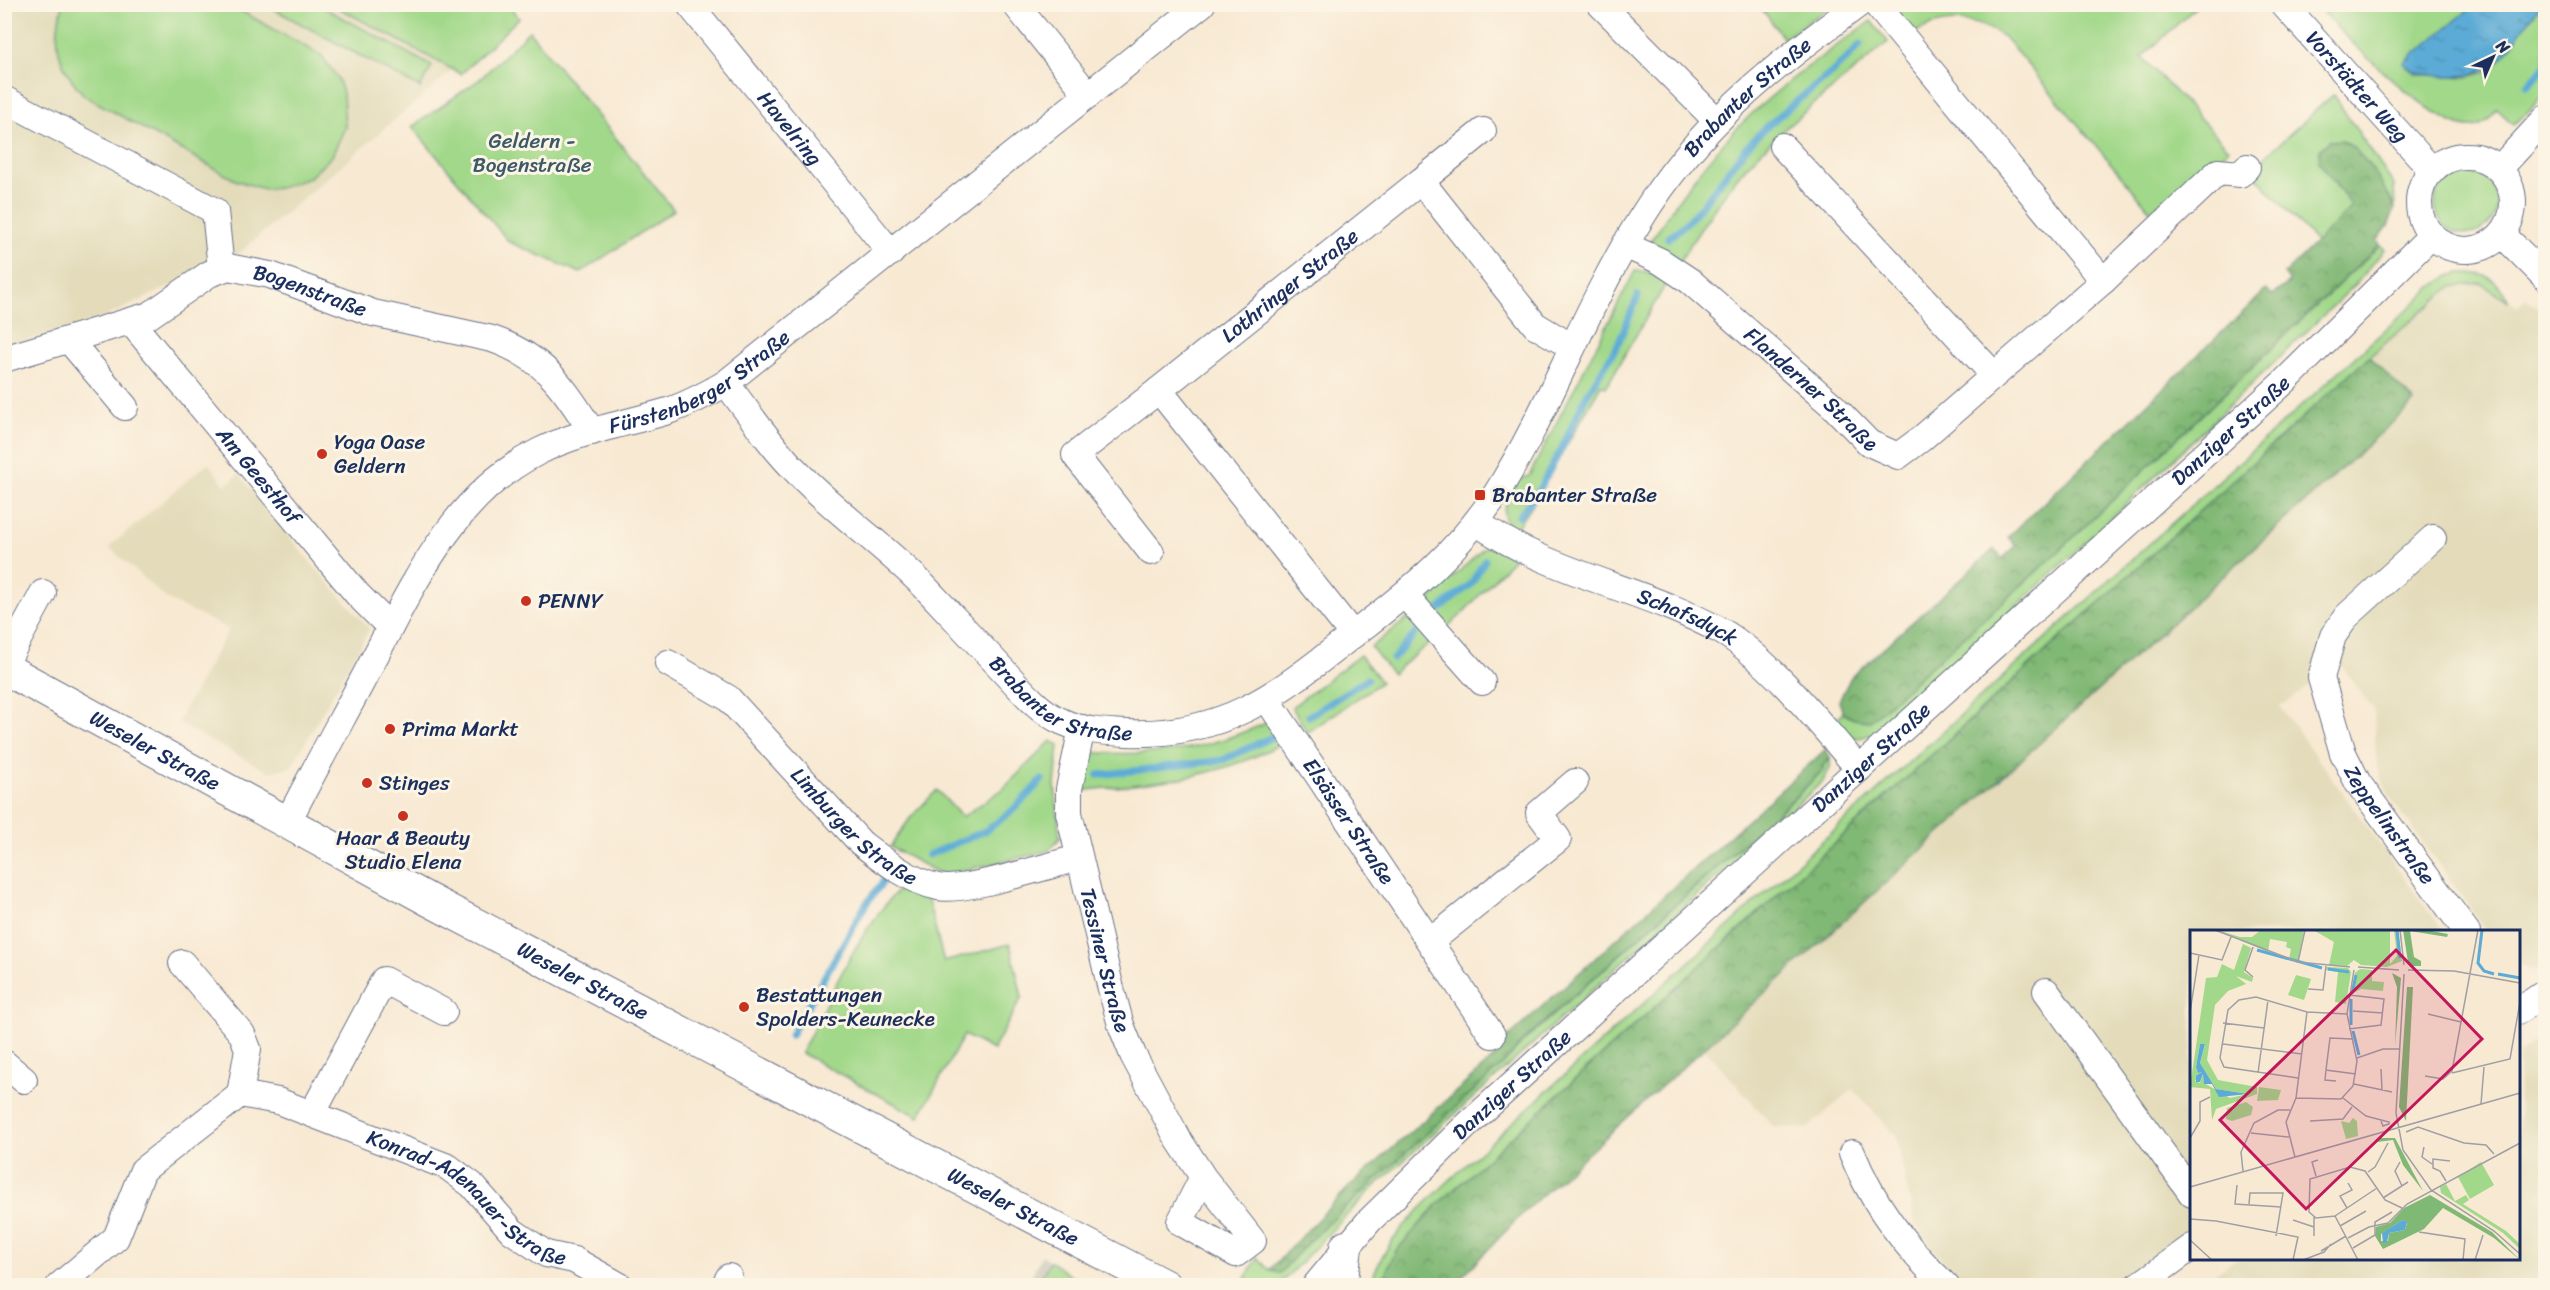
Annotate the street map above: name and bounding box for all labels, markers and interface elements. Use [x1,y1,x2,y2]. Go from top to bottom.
street label: Vorstädter Weg [2296,21,2419,152]
street label: Brabanter Straße [1673,27,1820,166]
north arrow [2463,27,2523,87]
text: N [2488,32,2518,61]
street label: Havelring [747,82,833,175]
park label: Geldern - Bogenstraße [473,122,592,184]
street label: Lothringer Straße [1212,218,1368,353]
street label: Bogenstraße [250,253,373,328]
street label: Flanderner Straße [1735,317,1883,463]
street label: Fürstenberger Straße [605,319,799,445]
street label: Danziger Straße [2162,365,2300,496]
street label: Am Geesthof [205,417,313,536]
place label: Yoga Oase Geldern [334,423,425,485]
marker: Yoga Oase Geldern [315,447,329,461]
place label: Brabanter Straße [1492,476,1657,514]
marker: Brabanter Straße [1473,488,1487,502]
street label: Schafsdyck [1631,577,1746,656]
place label: PENNY [538,582,604,620]
marker: PENNY [519,594,533,608]
street label: Brabanter Straße [979,646,1133,752]
street label: Danziger Straße [1802,692,1940,823]
street label: Weseler Straße [82,699,228,802]
place label: Prima Markt [402,710,519,748]
marker: Prima Markt [383,722,397,736]
street label: Elsässer Straße [1292,750,1405,893]
street label: Limburger Straße [781,758,924,896]
street label: Zeppelinstraße [2333,758,2446,893]
place label: Stinges [379,764,450,802]
marker: Stinges [360,776,374,790]
marker: Haar & Beauty Studio Elena [396,809,410,823]
place label: Haar & Beauty Studio Elena [336,819,470,881]
street label: Tessiner Straße [1068,884,1141,1039]
street label: Weseler Straße [510,930,656,1031]
inset map [2190,930,2520,1260]
place label: Bestattungen Spolders-Keunecke [756,976,935,1038]
marker: Bestattungen Spolders-Keunecke [737,1000,751,1014]
street label: Danziger Straße [1443,1019,1581,1150]
street label: Konrad-Adenauer-Straße [361,1118,570,1277]
street label: Weseler Straße [940,1156,1086,1257]

